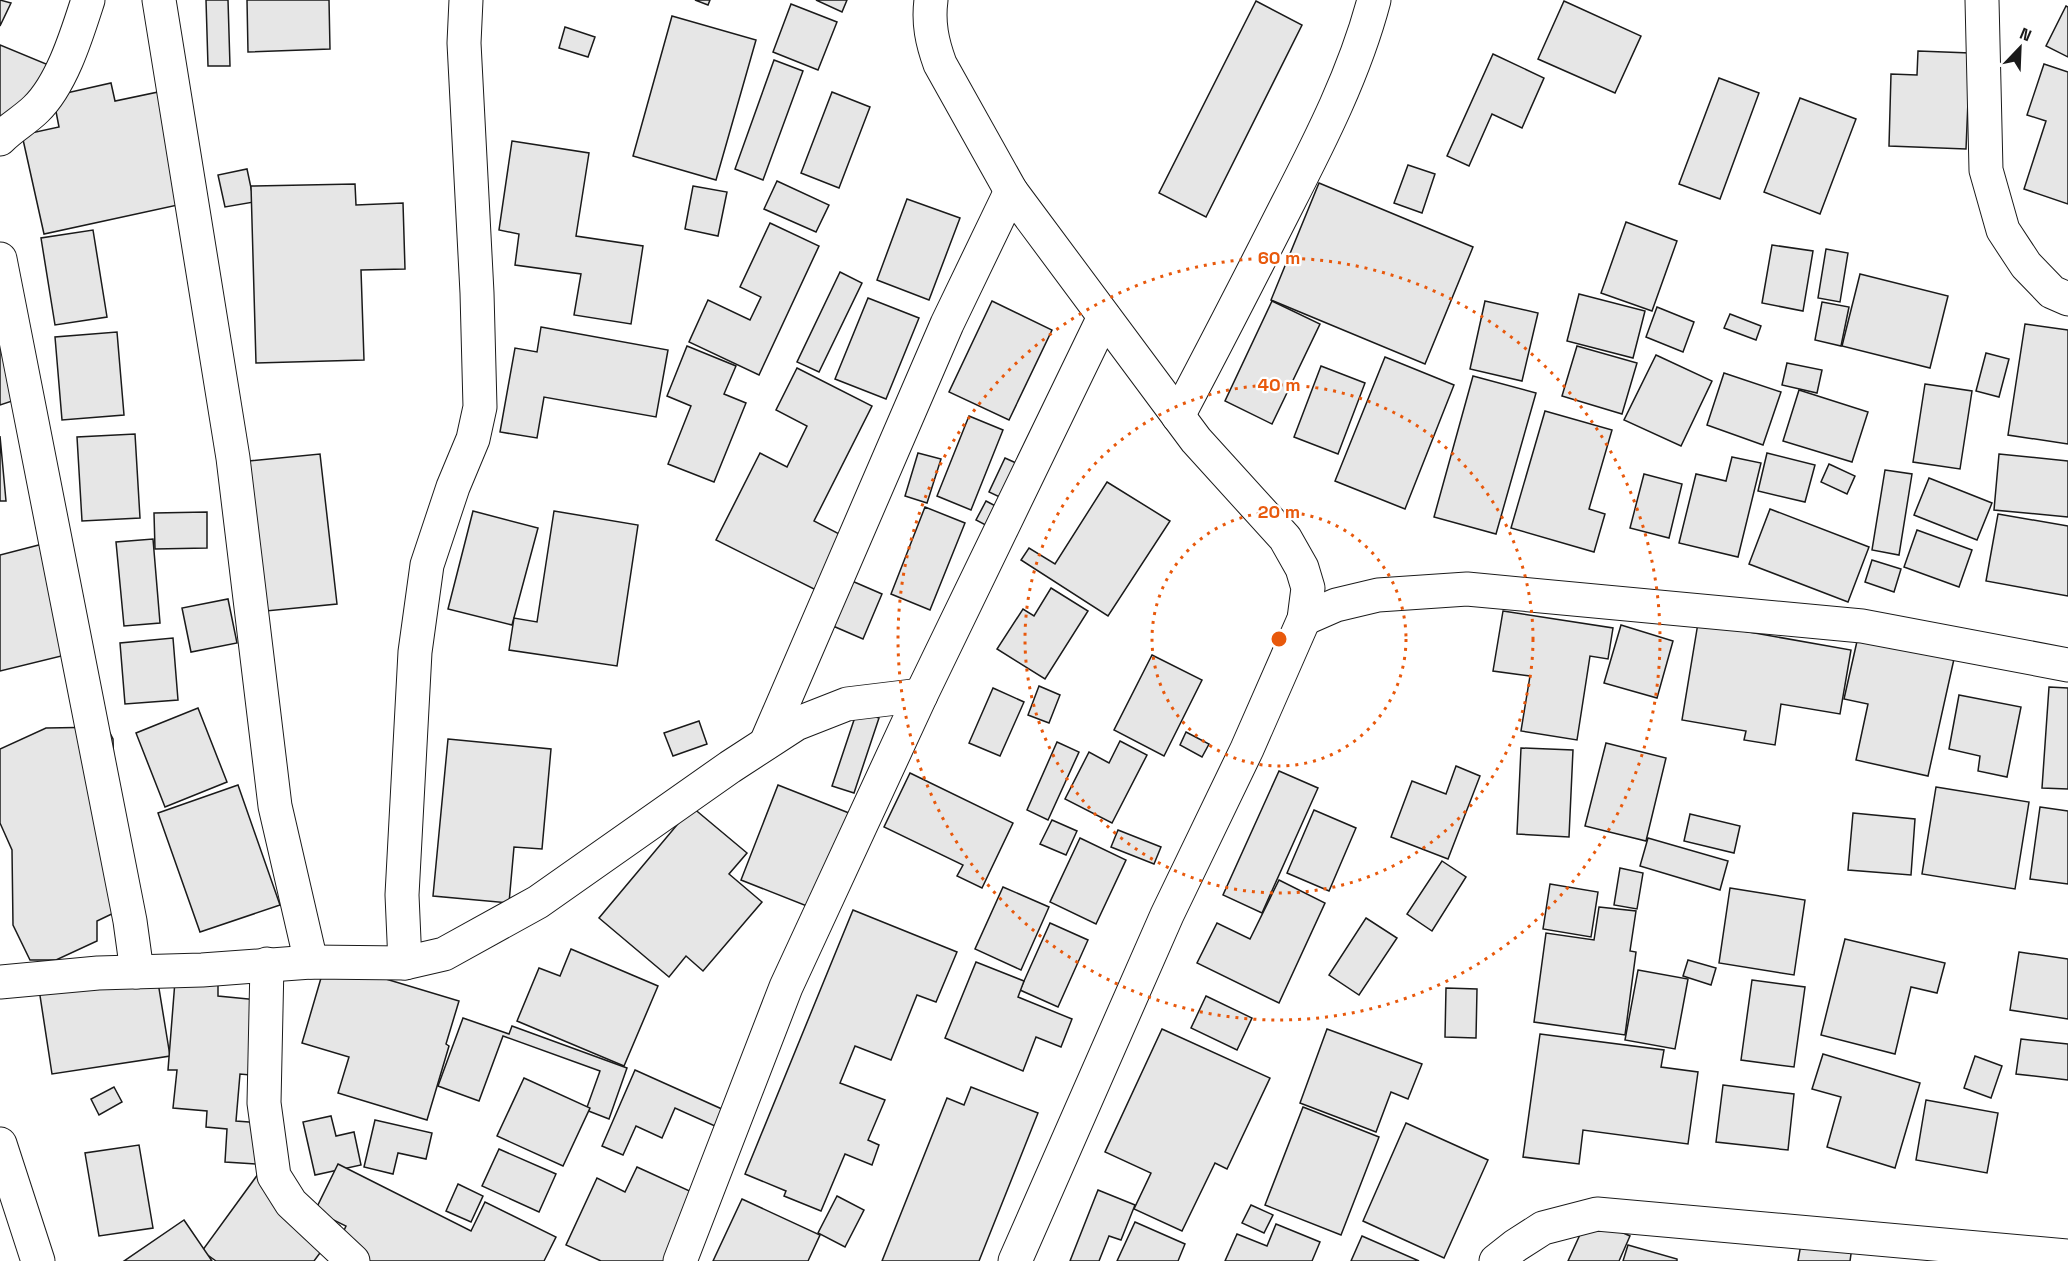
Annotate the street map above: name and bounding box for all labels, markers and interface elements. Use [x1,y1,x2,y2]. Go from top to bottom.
north arrow [1990,18,2050,78]
text: N [2017,23,2035,46]
text: 60 m [1258,246,1300,269]
text: 40 m [1257,373,1301,396]
text: 20 m [1258,500,1300,523]
centre of rings [1269,629,1289,649]

